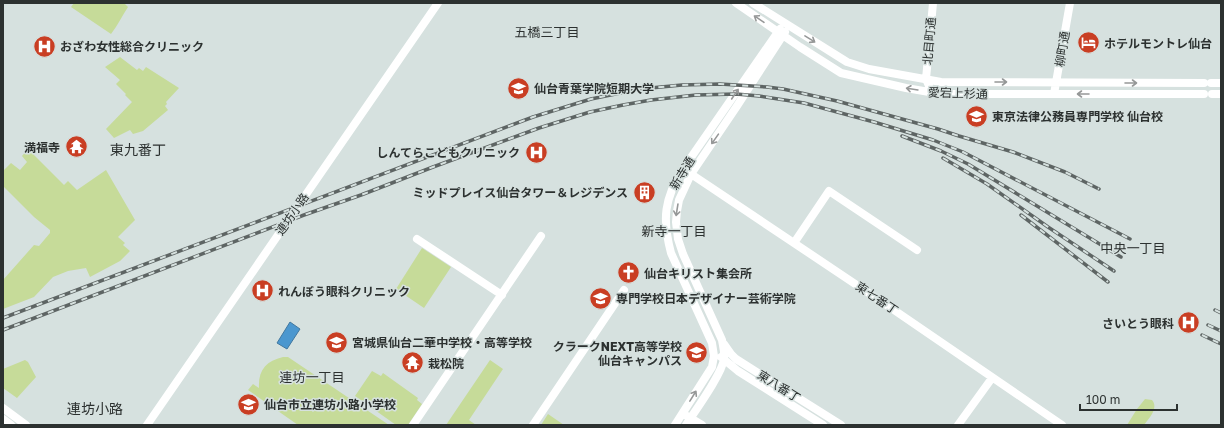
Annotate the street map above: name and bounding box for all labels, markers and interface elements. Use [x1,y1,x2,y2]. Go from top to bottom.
one-way arrow [754,15,765,23]
street label: 北目町通 [919,16,939,66]
district label: 五橋三丁目 [514,24,580,40]
street label: 柳町通 [1052,30,1072,68]
hotel icon: ホテルモントレ仙台 [1075,30,1101,56]
hospital icon: おざわ女性総合クリニック [32,33,58,59]
one-way arrow [804,35,815,43]
place label: ホテルモントレ仙台 [1104,36,1212,51]
place label: おざわ女性総合クリニック [60,39,204,54]
school or university icon: 仙台青葉学院短期大学 [505,75,531,101]
one-way arrow [994,78,1007,86]
one-way arrow [1124,79,1137,87]
place label: 仙台青葉学院短期大学 [534,81,654,96]
street label: 愛宕上杉通 [928,84,988,102]
one-way arrow [906,85,919,93]
one-way arrow [732,88,740,100]
one-way arrow [1077,90,1090,98]
school or university icon: 東京法律公務員専門学校 仙台校 [964,103,990,129]
place label: 東京法律公務員専門学校 仙台校 [992,109,1163,124]
one-way arrow [711,133,719,144]
temple icon: 満福寺 [63,134,89,160]
hospital icon: しんてらこどもクリニック [523,139,549,165]
place label: 満福寺 [24,140,60,155]
district label: 東九番丁 [110,141,166,158]
place label: しんてらこどもクリニック [377,145,520,160]
street label: 新寺通 [666,154,698,192]
building icon: ミッドプレイス仙台タワー＆レジデンス [631,179,657,205]
place label: ミッドプレイス仙台タワー＆レジデンス [413,185,628,200]
street label: 連坊小路 [272,190,312,238]
one-way arrow [673,203,681,216]
district label: 新寺一丁目 [641,223,707,239]
district label: 中央一丁目 [1100,240,1166,256]
church icon: 仙台キリスト集会所 [615,260,641,286]
place label: 仙台キリスト集会所 [644,266,752,281]
hospital icon: れんぼう眼科クリニック [250,278,276,304]
street label: 東七番丁 [853,278,901,318]
place label: れんぼう眼科クリニック [278,284,410,299]
school or university icon: 専門学校日本デザイナー芸術学院 [587,285,613,311]
place label: 専門学校日本デザイナー芸術学院 [616,291,796,306]
hospital icon: さいとう眼科 [1176,310,1202,336]
place label: さいとう眼科 [1102,316,1174,331]
school or university icon: 宮城県仙台二華中学校・高等学校 [324,329,350,355]
place label: 宮城県仙台二華中学校・高等学校 [352,335,532,350]
place label: クラークNEXT高等学校 仙台キャンパス [553,339,682,368]
school or university icon: クラークNEXT高等学校 仙台キャンパス [684,340,710,366]
temple icon: 栽松院 [399,350,425,376]
place label: 栽松院 [428,356,464,371]
street label: 東八番丁 [755,367,803,405]
district label: 連坊一丁目 [279,369,345,385]
scale bar [1080,386,1177,412]
school or university icon: 仙台市立連坊小路小学校 [236,391,262,417]
one-way arrow [689,391,697,402]
text: 100 m [1086,392,1120,407]
place label: 仙台市立連坊小路小学校 [264,397,396,412]
district label: 連坊小路 [67,400,123,417]

